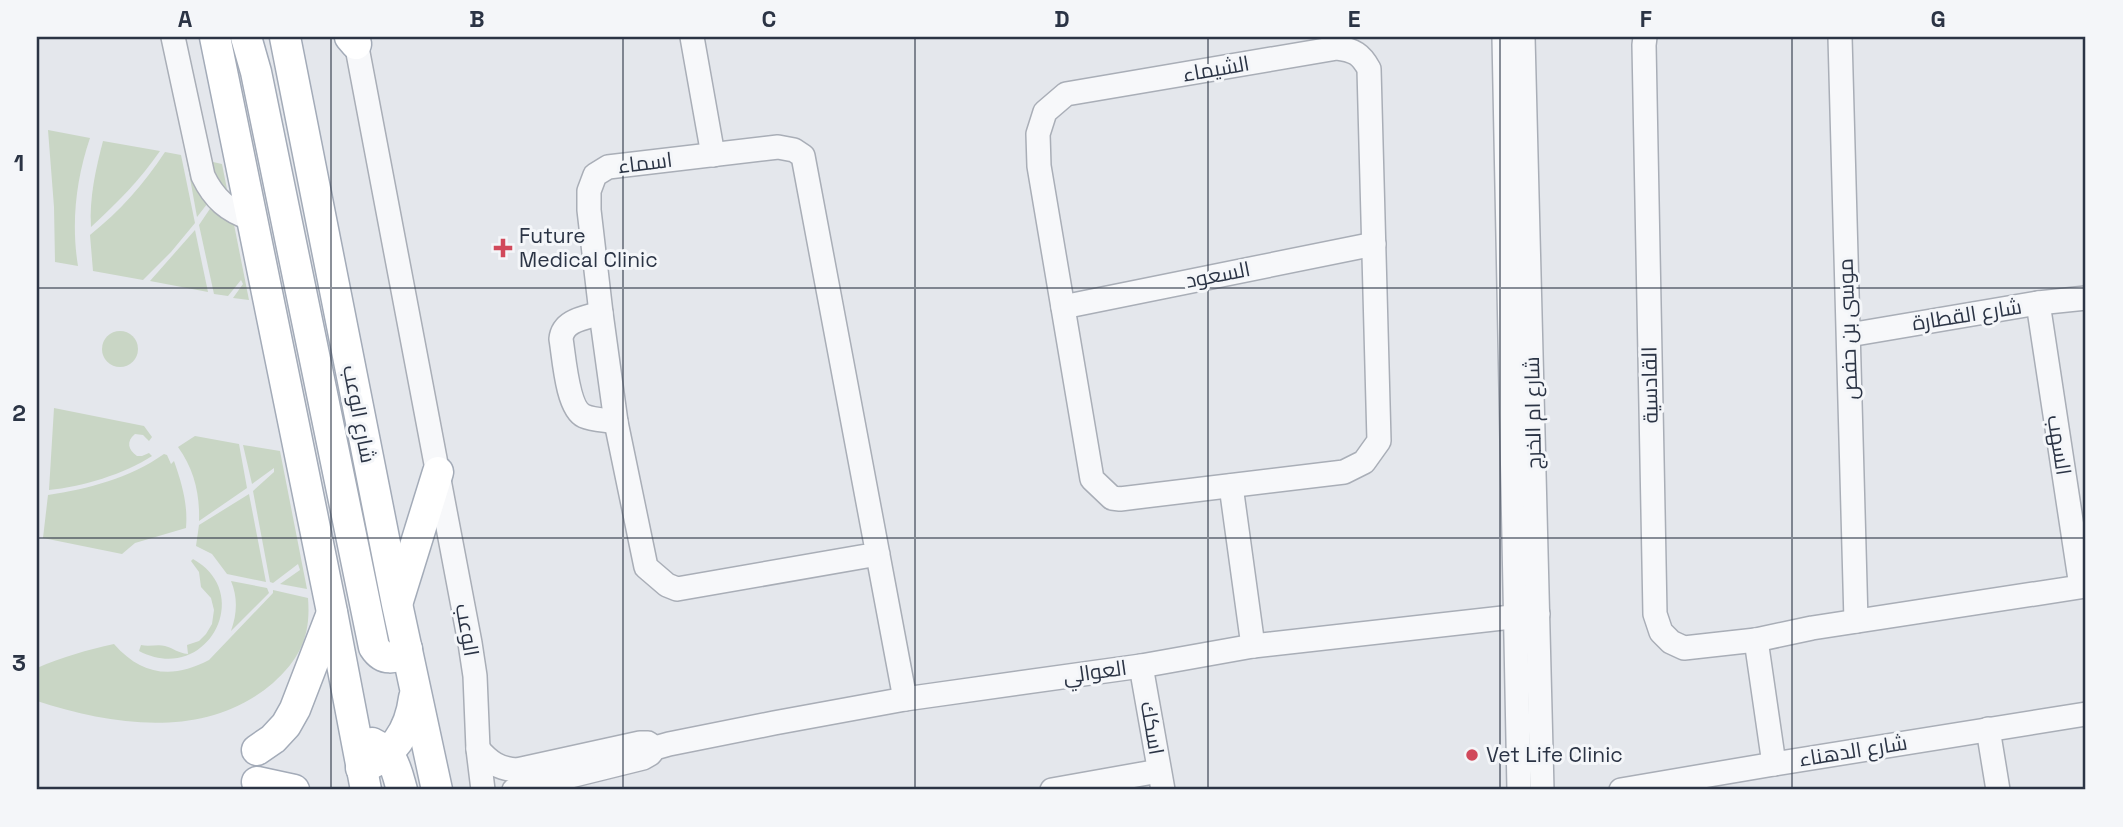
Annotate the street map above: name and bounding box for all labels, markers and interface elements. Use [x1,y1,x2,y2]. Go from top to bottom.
text: A [178,4,193,34]
text: B [469,4,485,34]
text: C [762,4,776,34]
text: D [1054,4,1070,34]
text: E [1348,4,1360,34]
text: F [1640,4,1652,34]
text: G [1930,4,1946,34]
street label: الشيماء [1180,49,1251,88]
street label: اسماء [616,146,674,179]
text: 1 [14,148,24,178]
place label: Future Medical Clinic [519,222,658,273]
marker: Future Medical Clinic [493,238,513,258]
street label: السعود [1183,255,1252,294]
street label: موسى بن حفص [1832,258,1863,400]
street label: شارع القطارة [1910,293,2024,337]
street label: القادسية [1635,346,1664,424]
street label: شارع ام الخرج [1518,356,1548,470]
street label: شارع الوعب [336,363,382,465]
text: 2 [12,398,26,428]
street label: السهب [2041,413,2078,477]
street label: الوعب [450,601,485,658]
text: 3 [12,648,26,678]
street label: العوالي [1061,654,1129,692]
street label: اسكك [1135,699,1170,757]
street label: شارع الدهناء [1797,729,1909,773]
place label: Vet Life Clinic [1486,741,1623,768]
marker: Vet Life Clinic [1464,747,1480,763]

